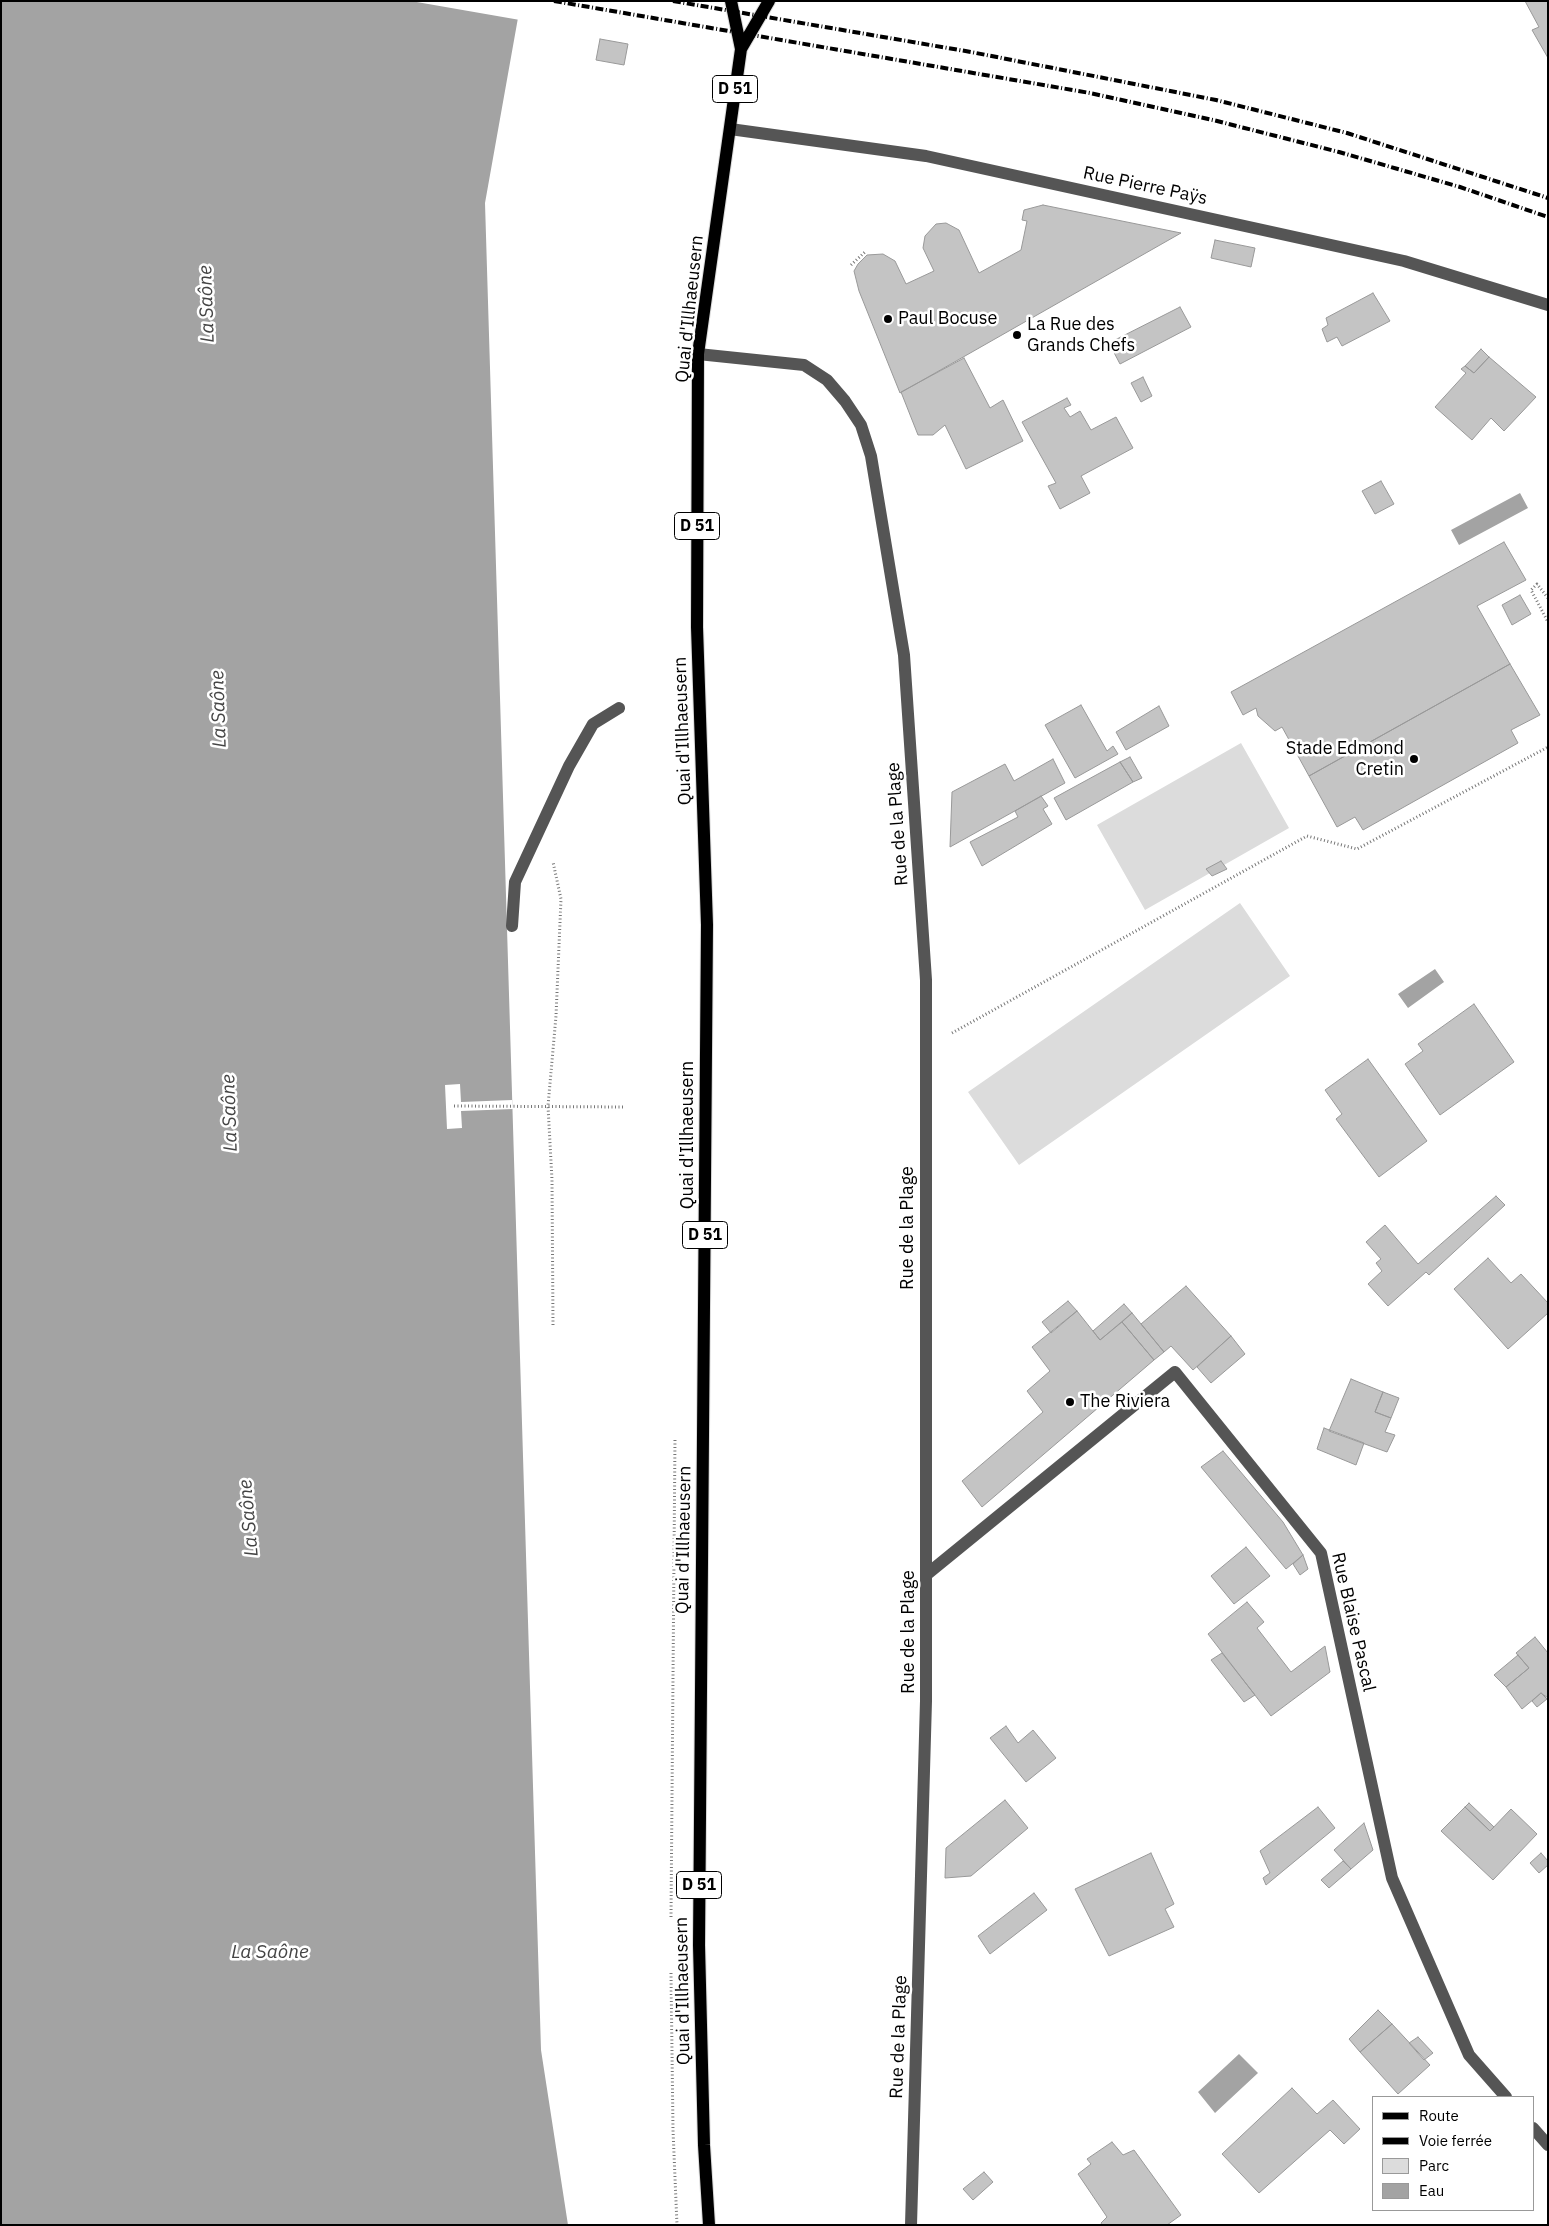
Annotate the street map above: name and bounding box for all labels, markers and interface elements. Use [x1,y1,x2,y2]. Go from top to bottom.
road number: D 51 [712,76,758,102]
street label: Rue Pierre Paÿs [1081,162,1209,210]
street label: Quai d'Illhaeusern [672,234,708,384]
water label: La Saône [194,265,220,343]
place label: Paul Bocuse [898,308,997,330]
marker: Paul Bocuse [882,313,894,325]
place label: La Rue des Grands Chefs [1027,314,1135,356]
marker: La Rue des Grands Chefs [1011,329,1023,341]
road number: D 51 [674,512,720,540]
street label: Quai d'Illhaeusern [670,656,696,806]
water label: La Saône [206,670,232,748]
place label: Stade Edmond Cretin [1286,738,1404,781]
marker: Stade Edmond Cretin [1408,753,1420,765]
street label: Rue de la Plage [883,761,913,887]
street label: Quai d'Illhaeusern [677,1061,699,1209]
water label: La Saône [217,1074,243,1152]
street label: Rue de la Plage [897,1166,919,1290]
road number: D 51 [682,1222,728,1248]
place label: The Riviera [1080,1391,1170,1413]
marker: The Riviera [1064,1396,1076,1408]
street label: Quai d'Illhaeusern [672,1466,696,1614]
water label: La Saône [234,1478,264,1558]
street label: Rue Blaise Pascal [1326,1550,1380,1694]
street label: Rue de la Plage [898,1570,920,1694]
road number: D 51 [676,1872,722,1898]
street label: Quai d'Illhaeusern [671,1917,695,2065]
water label: La Saône [231,1942,309,1964]
street label: Rue de la Plage [886,1975,912,2099]
legend [1372,2096,1534,2211]
text: Route [1419,2106,1459,2125]
text: Voie ferrée [1419,2131,1492,2150]
text: Parc [1419,2156,1449,2175]
text: Eau [1419,2181,1444,2200]

